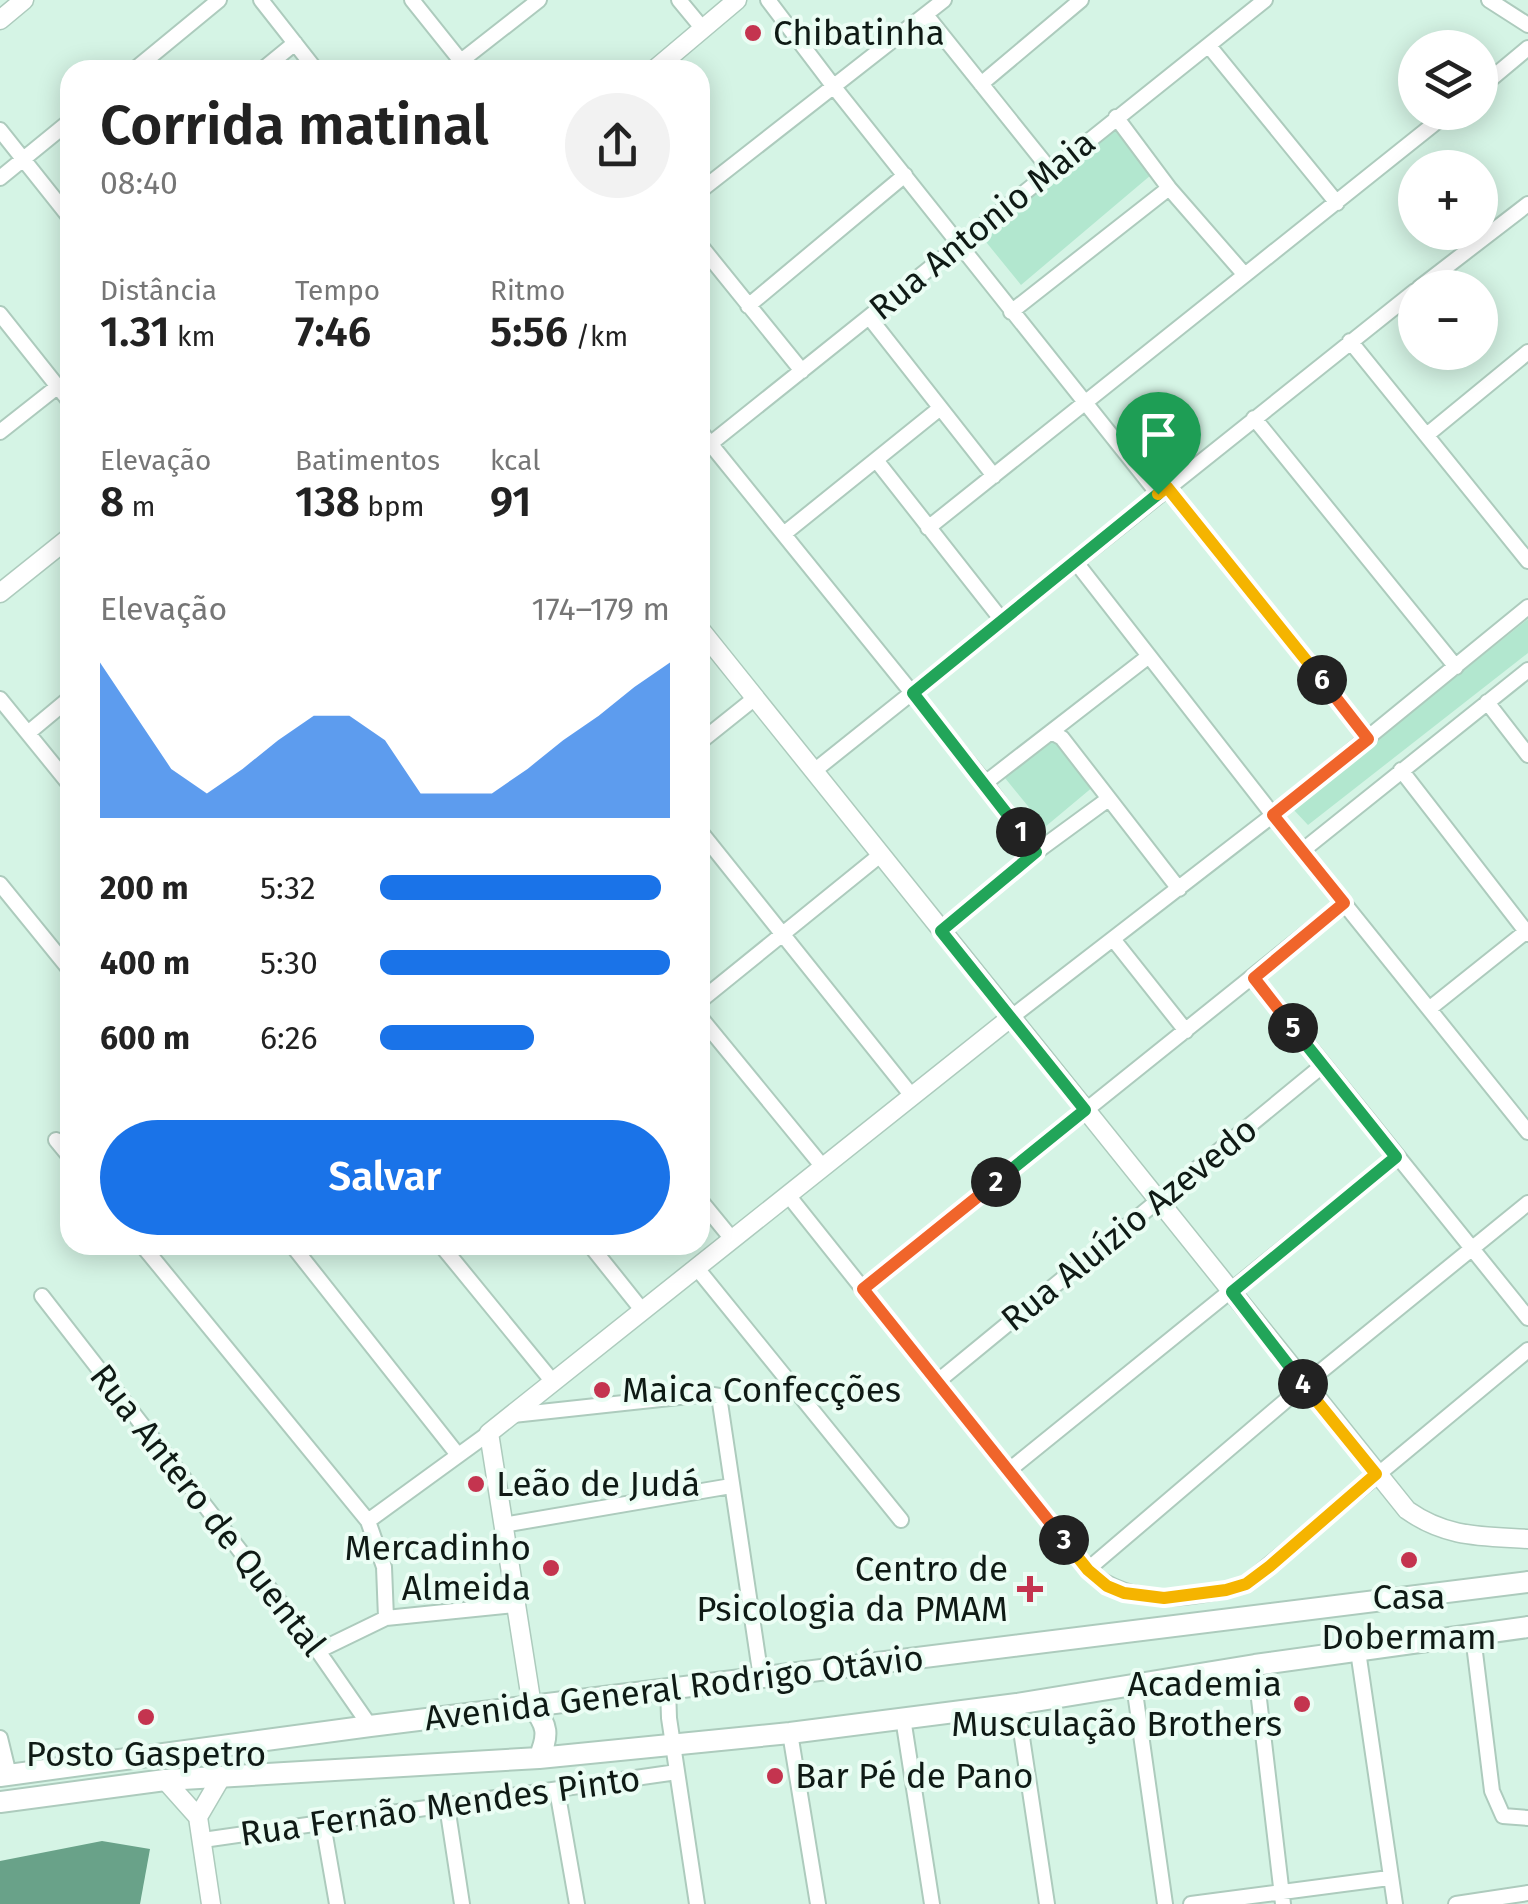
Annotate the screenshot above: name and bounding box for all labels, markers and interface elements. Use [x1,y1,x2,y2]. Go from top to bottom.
place label: Chibatinha [773,12,945,54]
marker: Chibatinha [742,22,764,44]
map controls [1398,30,1498,370]
button: layers [1398,30,1498,130]
text: Corrida matinal [100,93,489,159]
button: share [565,93,670,198]
street label: Rua Antonio Maia [861,121,1103,329]
button: + [1398,150,1498,250]
text: 08:40 [100,164,178,202]
button: − [1398,270,1498,370]
text: Distância [100,274,217,307]
text: Tempo [295,274,380,307]
text: Ritmo [490,274,565,307]
text: 1.31 [100,307,170,357]
text: 7:46 [295,307,371,357]
text: 5:56 [490,307,568,357]
text: km [170,320,215,353]
text: /km [568,320,628,353]
pin [1116,392,1201,495]
icon: arrive [1131,407,1186,462]
text: Elevação [100,444,211,477]
text: Batimentos [295,444,440,477]
text: kcal [490,444,540,477]
text: 8 [100,477,124,527]
text: 138 [295,477,360,527]
text: 91 [490,477,532,527]
text: m [124,490,156,523]
text: bpm [360,490,425,523]
text: Elevação [100,590,227,628]
text: 174–179 m [532,590,670,628]
pin: 6 [1297,655,1347,705]
text: 6 [1314,663,1330,696]
pin: 1 [996,807,1046,857]
text: 1 [1015,815,1028,848]
text: 200 m [100,869,189,907]
text: 5:32 [260,869,316,907]
text: 400 m [100,944,190,982]
text: 5:30 [260,944,318,982]
pin: 5 [1268,1003,1318,1053]
text: 5 [1285,1011,1301,1044]
text: 600 m [100,1019,190,1057]
text: 6:26 [260,1019,318,1057]
street label: Rua Aluízio Azevedo [993,1108,1265,1340]
button: Salvar [100,1120,670,1235]
pin: 2 [971,1157,1021,1207]
text: 2 [989,1165,1003,1198]
street label: Rua Antero de Quental [81,1356,335,1664]
pin: 4 [1278,1359,1328,1409]
text: 4 [1295,1367,1311,1400]
place label: Maica Confecções [622,1369,901,1411]
marker: Maica Confecções [591,1379,613,1401]
place label: Leão de Judá [496,1463,700,1505]
marker: Leão de Judá [465,1473,487,1495]
pin: 3 [1039,1515,1089,1565]
text: 3 [1057,1523,1071,1556]
place label: Mercadinho Almeida [345,1527,531,1609]
place label: Centro de Psicologia da PMAM [696,1548,1008,1630]
marker: Casa Dobermam [1398,1549,1420,1571]
marker: Mercadinho Almeida [540,1557,562,1579]
marker: Centro de Psicologia da PMAM [1017,1576,1043,1602]
place label: Casa Dobermam [1321,1576,1497,1658]
street label: Avenida General Rodrigo Otávio [422,1637,926,1739]
place label: Academia Musculação Brothers [951,1663,1282,1745]
marker: Academia Musculação Brothers [1291,1693,1313,1715]
marker: Posto Gaspetro [135,1706,157,1728]
place label: Posto Gaspetro [26,1733,266,1775]
place label: Bar Pé de Pano [795,1755,1033,1797]
street label: Rua Fernão Mendes Pinto [237,1757,643,1855]
marker: Bar Pé de Pano [764,1765,786,1787]

